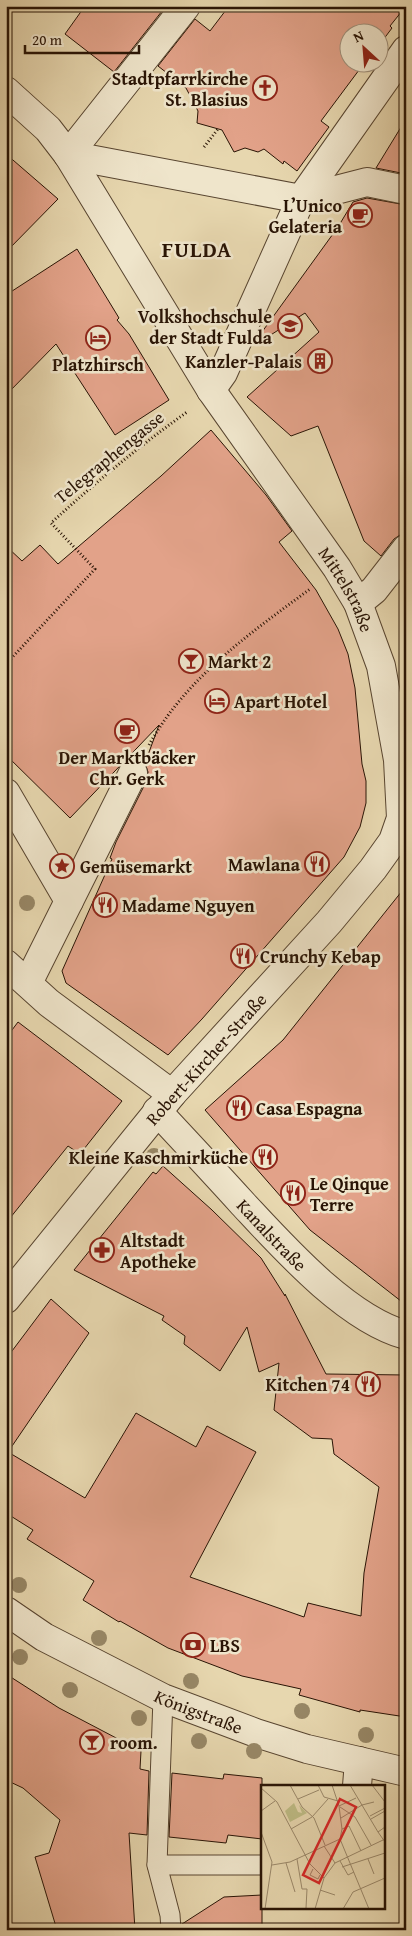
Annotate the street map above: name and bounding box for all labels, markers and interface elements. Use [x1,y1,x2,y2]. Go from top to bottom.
scale bar [25,22,139,54]
north arrow [340,22,390,72]
text: N [350,25,367,47]
text: 20 m [32,29,63,50]
place label: Stadtpfarrkirche St. Blasius [112,65,248,113]
church icon: Stadtpfarrkirche St. Blasius [252,75,278,101]
place label: L’Unico Gelateria [269,192,343,240]
cafe icon: L’Unico Gelateria [347,202,373,228]
district label: FULDA [162,233,232,265]
place label: Volkshochschule der Stadt Fulda [138,303,273,351]
school or university icon: Volkshochschule der Stadt Fulda [277,313,303,339]
hotel icon: Platzhirsch [85,325,111,351]
place label: Kanzler-Palais [185,348,302,375]
building icon: Kanzler-Palais [307,348,333,374]
place label: Platzhirsch [52,351,144,378]
street label: Telegraphengasse [48,404,170,510]
street label: Mittelstraße [312,541,381,636]
bar icon: Markt 2 [178,648,204,674]
place label: Markt 2 [208,648,271,675]
hotel icon: Apart Hotel [204,688,230,714]
place label: Apart Hotel [234,688,328,715]
cafe icon: Der Marktbäcker Chr. Gerk [114,718,140,744]
place label: Der Marktbäcker Chr. Gerk [59,744,196,792]
place label: Mawlana [228,851,301,878]
restaurant icon: Mawlana [304,851,330,877]
place icon: Gemüsemarkt [49,853,75,879]
place label: Gemüsemarkt [80,853,192,880]
restaurant icon: Madame Nguyen [92,892,118,918]
place label: Madame Nguyen [122,892,255,919]
restaurant icon: Crunchy Kebap [230,943,256,969]
place label: Crunchy Kebap [260,943,381,970]
street label: Robert-Kircher-Straße [139,987,273,1131]
restaurant icon: Casa Espagna [226,1095,252,1121]
place label: Casa Espagna [256,1095,363,1122]
place label: Kleine Kaschmirküche [69,1144,248,1171]
restaurant icon: Kleine Kaschmirküche [252,1144,278,1170]
place label: Le Qinque Terre [310,1170,389,1218]
restaurant icon: Le Qinque Terre [280,1180,306,1206]
street label: Kanalstraße [231,1192,313,1277]
place label: Altstadt Apotheke [120,1227,196,1275]
pharmacy icon: Altstadt Apotheke [89,1237,115,1263]
place label: Kitchen 74 [265,1371,350,1398]
restaurant icon: Kitchen 74 [355,1371,381,1397]
bank icon: LBS [180,1632,206,1658]
place label: LBS [210,1632,240,1659]
street label: Königstraße [150,1682,247,1740]
bar icon: room. [79,1729,105,1755]
place label: room. [110,1729,158,1756]
inset map [261,1785,384,1908]

